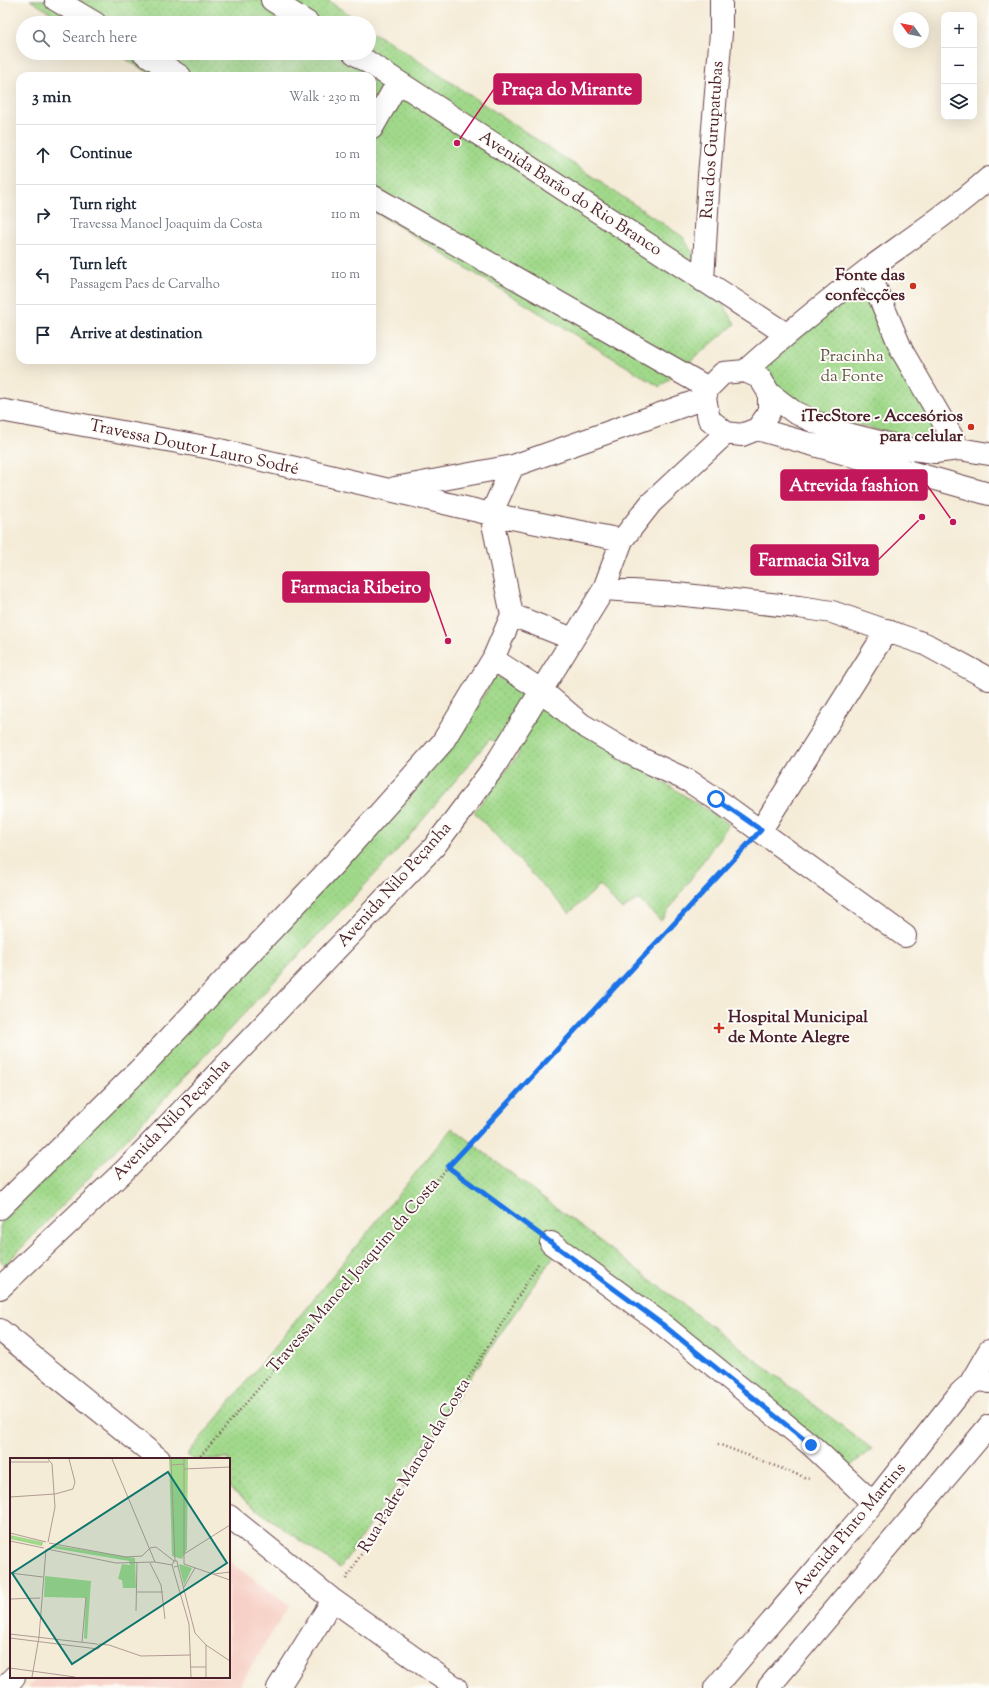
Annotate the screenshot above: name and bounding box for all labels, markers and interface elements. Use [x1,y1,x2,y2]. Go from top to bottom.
north arrow [893,12,929,48]
map controls [941,12,977,120]
button: + [941,12,977,48]
search box [16,16,376,60]
icon: search [30,27,52,49]
text: Search here [62,28,137,49]
button: − [941,48,977,84]
street label: Rua dos Gurupatubas [696,60,731,220]
callout: Praça do Mirante [494,74,641,104]
text: Praça do Mirante [502,78,633,104]
button: layers [941,84,977,120]
text: 3 min [32,86,71,110]
text: Walk · 230 m [289,89,360,107]
street label: Avenida Barão do Rio Branco [474,126,666,262]
icon: ahead [32,144,54,166]
text: Continue [70,144,132,165]
text: 10 m [335,146,360,164]
text: Turn right [70,195,136,216]
icon: right [32,204,54,226]
text: 110 m [331,206,360,224]
text: Travessa Manoel Joaquim da Costa [70,216,263,234]
text: Turn left [70,255,127,276]
icon: left [32,264,54,286]
place label: Fonte das confecções [825,264,905,308]
text: 110 m [331,266,360,284]
text: Passagem Paes de Carvalho [70,276,220,294]
marker: Fonte das confecções [908,281,918,291]
icon: arrive [32,324,54,346]
text: Arrive at destination [70,324,203,345]
park label: Pracinha da Fonte [820,345,884,389]
place label: iTecStore - Accesórios para celular [801,405,964,449]
street label: Travessa Doutor Lauro Sodré [87,414,301,482]
marker: iTecStore - Accesórios para celular [966,422,976,432]
callout: Atrevida fashion [781,470,927,500]
text: Atrevida fashion [789,474,919,500]
callout: Farmacia Silva [751,545,878,575]
text: Farmacia Silva [758,549,870,575]
callout: Farmacia Ribeiro [283,572,429,602]
text: Farmacia Ribeiro [291,576,421,602]
route start [707,790,725,808]
street label: Avenida Nilo Peçanha [332,817,458,953]
place label: Hospital Municipal de Monte Alegre [728,1006,868,1050]
marker: Hospital Municipal de Monte Alegre [713,1022,725,1034]
street label: Avenida Nilo Peçanha [107,1054,237,1186]
street label: Travessa Manoel Joaquim da Costa [262,1173,446,1379]
street label: Rua Padre Manoel da Costa [353,1374,477,1558]
route end [802,1436,820,1454]
inset map [10,1458,230,1678]
street label: Avenida Pinto Martins [788,1458,912,1600]

